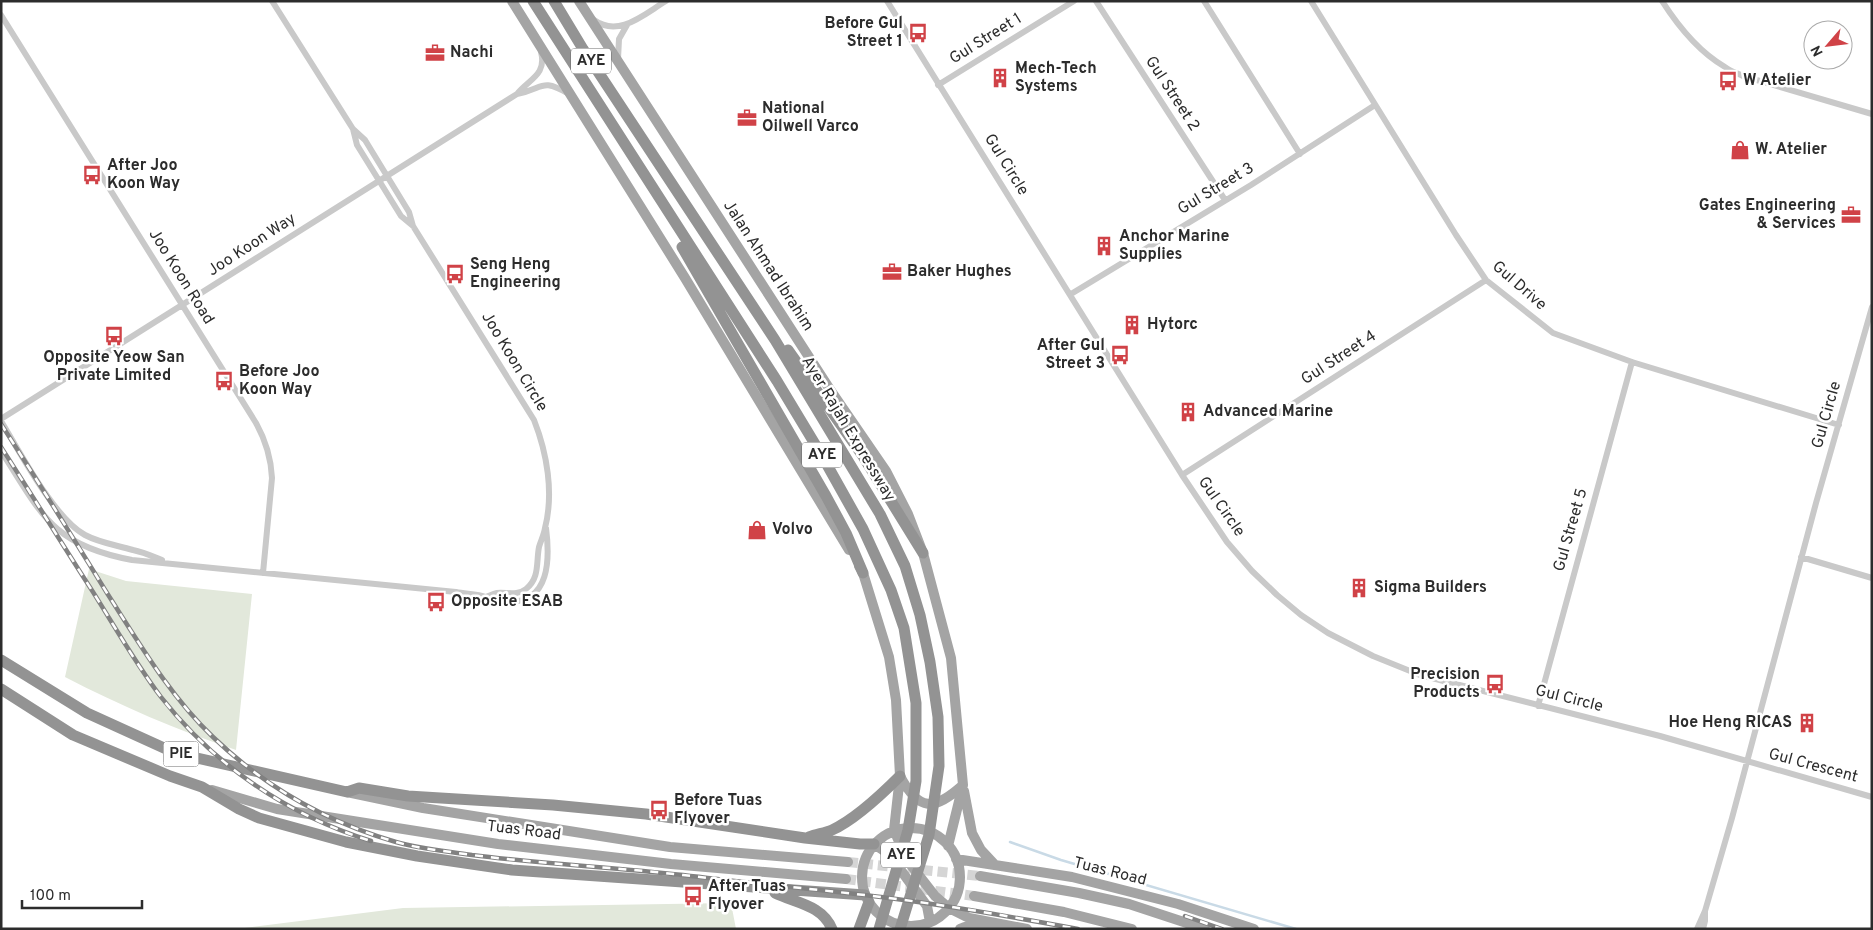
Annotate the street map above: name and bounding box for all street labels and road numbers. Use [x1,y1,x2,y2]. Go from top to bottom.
street label: Gul Street 1 [946,9,1026,69]
road number: AYE [571,48,611,74]
street label: Gul Street 2 [1140,53,1204,135]
street label: Gul Circle [979,130,1033,200]
street label: Gul Street 3 [1174,158,1258,220]
street label: Jalan Ahmad Ibrahim [718,197,818,335]
street label: Joo Koon Way [204,209,300,281]
street label: Joo Koon Road [144,226,218,328]
street label: Gul Drive [1488,257,1550,315]
street label: Joo Koon Circle [476,309,552,415]
street label: Gul Street 4 [1298,326,1380,390]
street label: Ayer Rajah Expressway [797,353,899,505]
street label: Gul Circle [1808,379,1846,451]
road number: AYE [802,442,842,468]
street label: Gul Circle [1193,473,1249,541]
street label: Gul Street 5 [1550,486,1592,574]
street label: Gul Circle [1533,681,1605,717]
road number: PIE [164,742,198,766]
street label: Gul Crescent [1766,744,1860,788]
street label: Tuas Road [486,817,562,845]
road number: AYE [881,842,921,868]
street label: Tuas Road [1071,853,1149,891]

